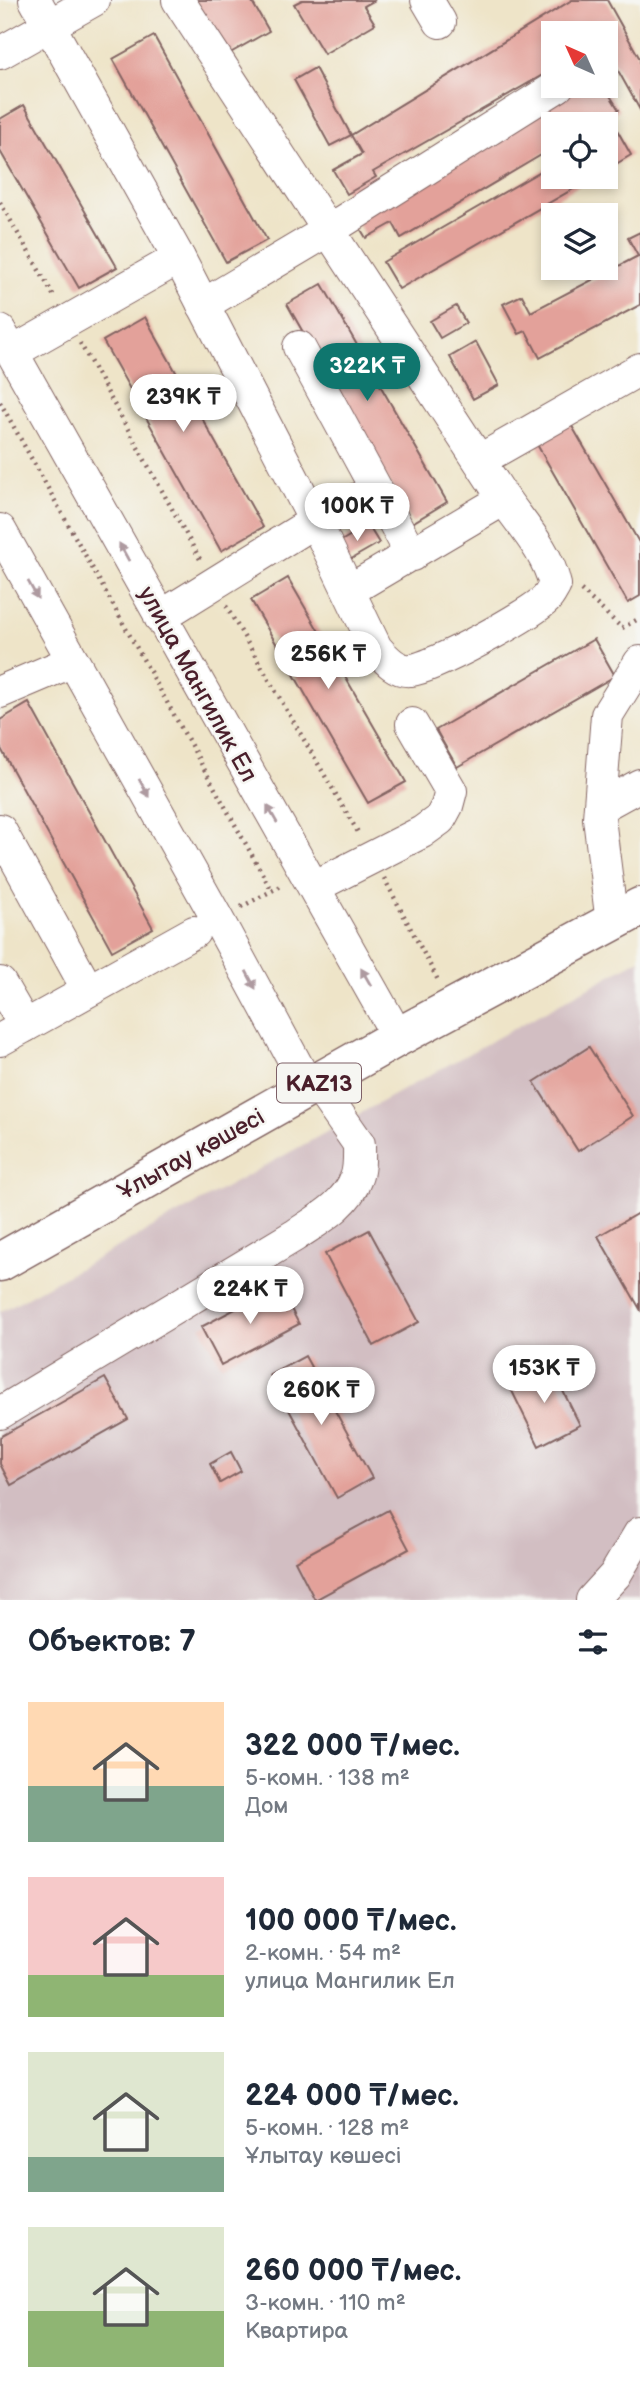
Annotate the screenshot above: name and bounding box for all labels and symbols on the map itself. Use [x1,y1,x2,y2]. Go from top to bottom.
north arrow [541,21,618,98]
pin: 322K ₸ [310,344,424,403]
pin: 239K ₸ [126,374,240,434]
pin: 100K ₸ [300,484,414,543]
one-way arrow [118,542,130,562]
one-way arrow [27,580,39,599]
street label: улица Мангилик Ел [132,581,263,787]
pin: 256K ₸ [271,632,385,691]
one-way arrow [138,778,150,798]
one-way arrow [266,804,278,824]
one-way arrow [360,968,372,987]
one-way arrow [244,971,256,991]
road number: KAZ13 [277,1064,361,1102]
street label: Ұлытау көшесі [113,1102,270,1207]
pin: 224K ₸ [193,1266,307,1326]
pin: 153K ₸ [487,1346,601,1405]
pin: 260K ₸ [264,1368,378,1427]

